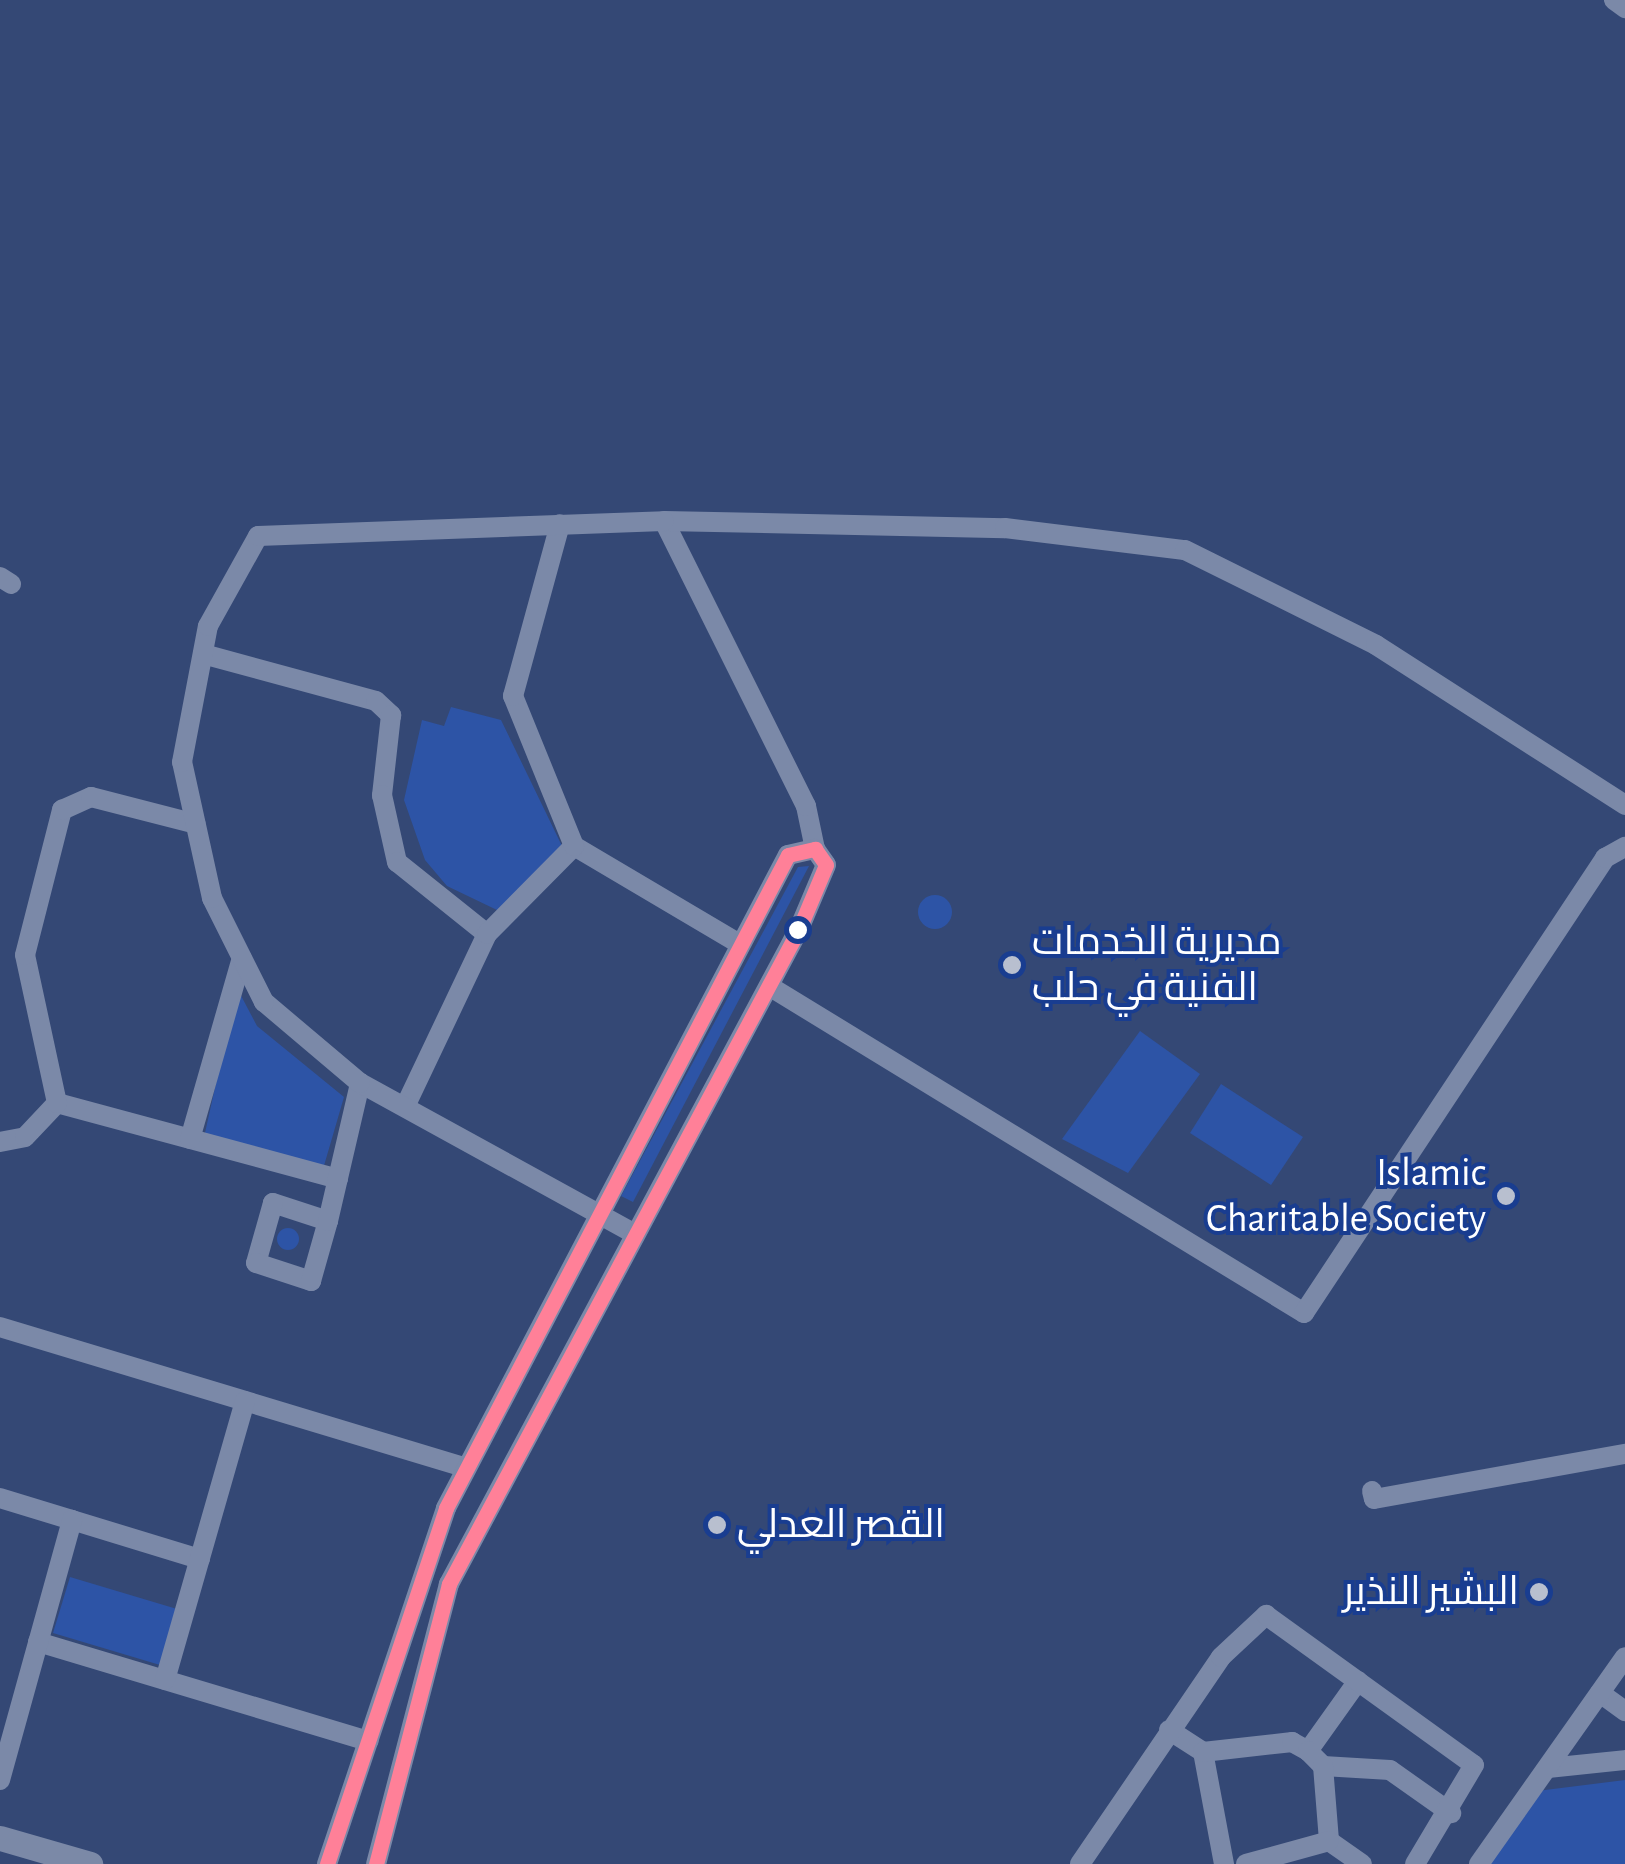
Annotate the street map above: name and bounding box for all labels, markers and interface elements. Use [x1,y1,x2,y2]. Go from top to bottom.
place label: مديرية الخدمات الفنية في حلب [1032,918,1282,1012]
unlabelled marker [788,920,808,940]
marker: مديرية الخدمات الفنية في حلب [1001,954,1023,976]
place label: Islamic Charitable Society [1206,1149,1486,1243]
marker: Islamic Charitable Society [1495,1185,1517,1207]
place label: القصر العدلي [737,1501,945,1549]
marker: القصر العدلي [706,1514,728,1536]
place label: البشير النذير [1343,1568,1519,1616]
marker: البشير النذير [1528,1581,1550,1603]

